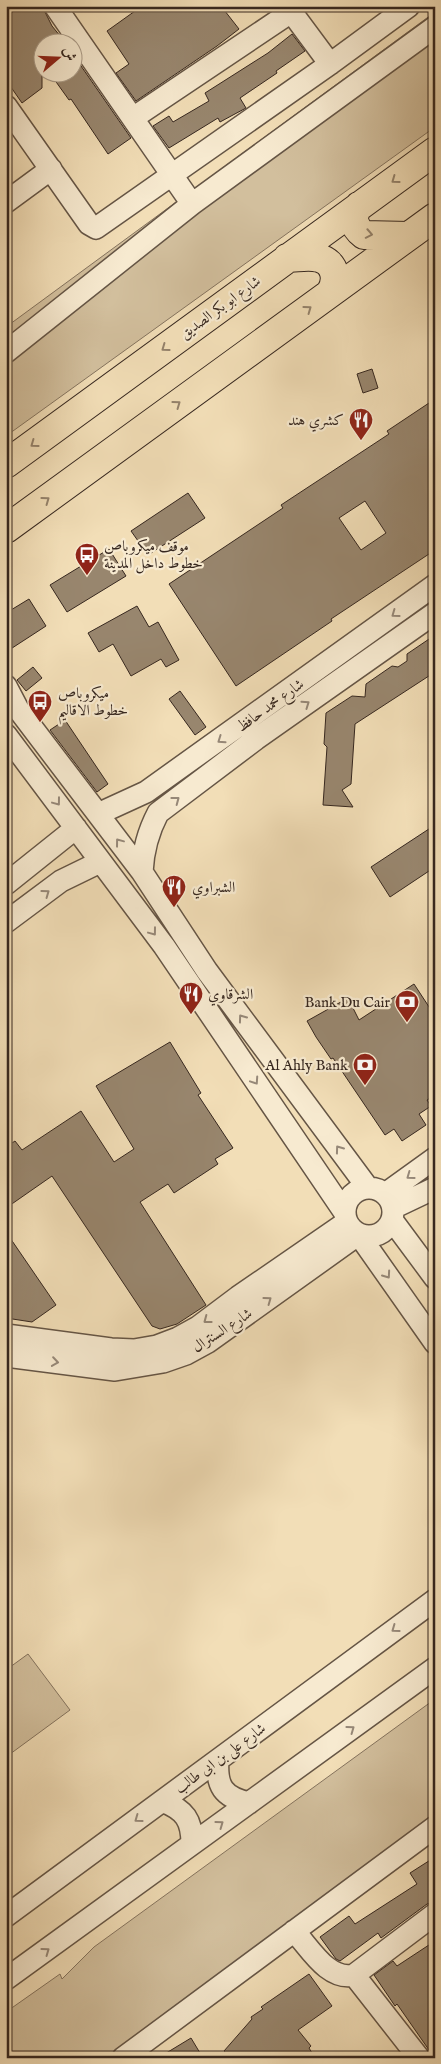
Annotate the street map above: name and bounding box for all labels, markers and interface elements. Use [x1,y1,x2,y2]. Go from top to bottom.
north arrow [32,32,82,82]
text: ش [59,45,80,64]
one-way arrow [391,174,401,183]
one-way arrow [365,229,374,239]
street label: شارع ابو بكر الصديق [176,272,266,346]
one-way arrow [302,306,312,315]
one-way arrow [161,342,171,351]
one-way arrow [171,401,181,410]
restaurant icon: كشري هند [348,407,374,441]
place label: كشري هند [288,411,344,432]
one-way arrow [30,438,40,447]
one-way arrow [40,497,49,506]
place label: موقف ميكروباص خطوط داخل المدينة [104,537,203,574]
bus stop icon: موقف ميكروباص خطوط داخل المدينة [74,542,100,576]
one-way arrow [391,608,401,617]
street label: شارع محمد حافظ [233,675,310,739]
place label: ميكروباص خطوط الاقاليم [58,684,128,725]
bus stop icon: ميكروباص خطوط الاقاليم [27,689,53,723]
one-way arrow [300,701,310,710]
one-way arrow [217,734,227,743]
one-way arrow [51,796,59,805]
one-way arrow [170,797,179,806]
one-way arrow [117,839,125,848]
restaurant icon: الشبراوي [161,874,187,908]
place label: الشبراوي [192,878,235,899]
one-way arrow [40,890,50,899]
one-way arrow [148,926,156,935]
restaurant icon: الشرقاوي [178,981,204,1015]
place label: الشرقاوي [208,985,253,1006]
bank icon: Bank Du Cair [394,989,420,1023]
place label: Bank Du Cair [304,993,390,1012]
one-way arrow [240,1015,248,1024]
bank icon: Al Ahly Bank [352,1052,378,1086]
place label: Al Ahly Bank [264,1056,349,1075]
one-way arrow [249,1075,258,1085]
one-way arrow [336,1145,345,1155]
one-way arrow [406,1170,416,1179]
one-way arrow [381,1269,390,1278]
one-way arrow [262,1297,271,1305]
street label: شارع السنترال [189,1304,258,1359]
one-way arrow [204,1315,213,1323]
one-way arrow [51,1356,59,1367]
one-way arrow [392,1623,401,1632]
street label: شارع على بن ابى طالب [171,1719,271,1800]
one-way arrow [345,1726,355,1735]
one-way arrow [134,1813,144,1822]
one-way arrow [214,1822,223,1830]
one-way arrow [40,1948,50,1957]

